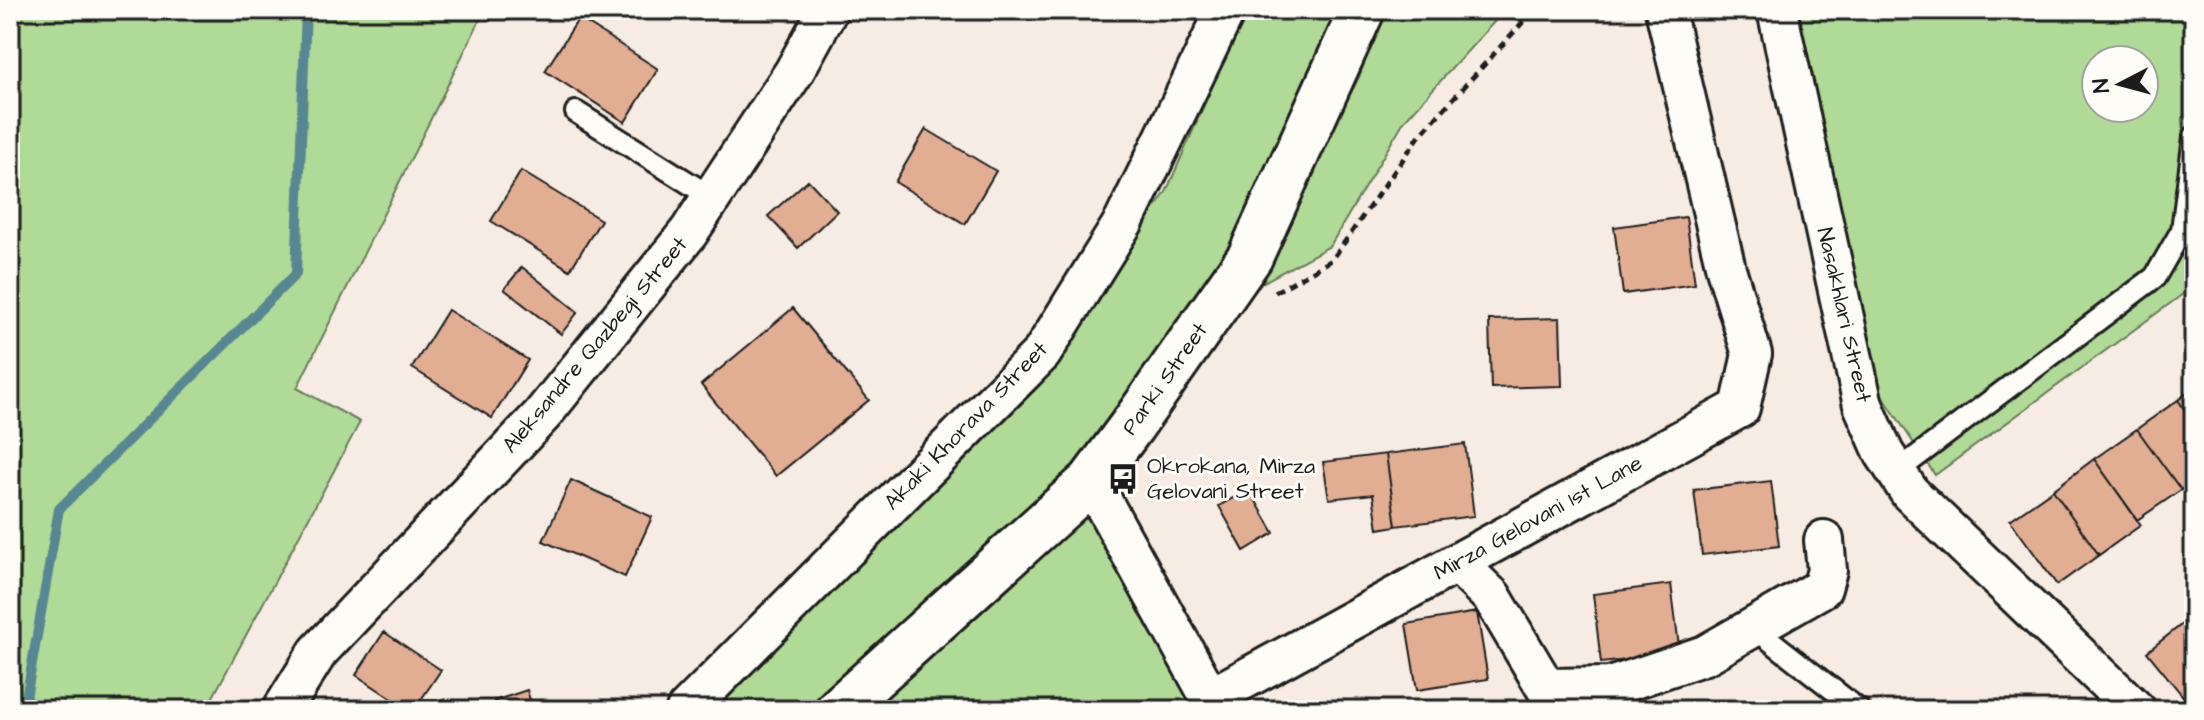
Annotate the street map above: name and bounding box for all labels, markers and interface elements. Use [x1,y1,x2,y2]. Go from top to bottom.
north arrow [2080,44,2160,124]
text: N [2085,77,2118,94]
street label: Nasakhlari Street [1809,225,1879,406]
street label: Aleksandre Qazbegi Street [495,230,696,460]
street label: Parki Street [1115,316,1215,442]
street label: Akaki Khorava Street [877,335,1055,517]
street label: Mirza Gelovani 1st Lane [1428,448,1648,588]
place label: Okrokana, Mirza Gelovani Street [1147,451,1315,507]
bus stop icon: Okrokana, Mirza Gelovani Street [1106,462,1140,496]

